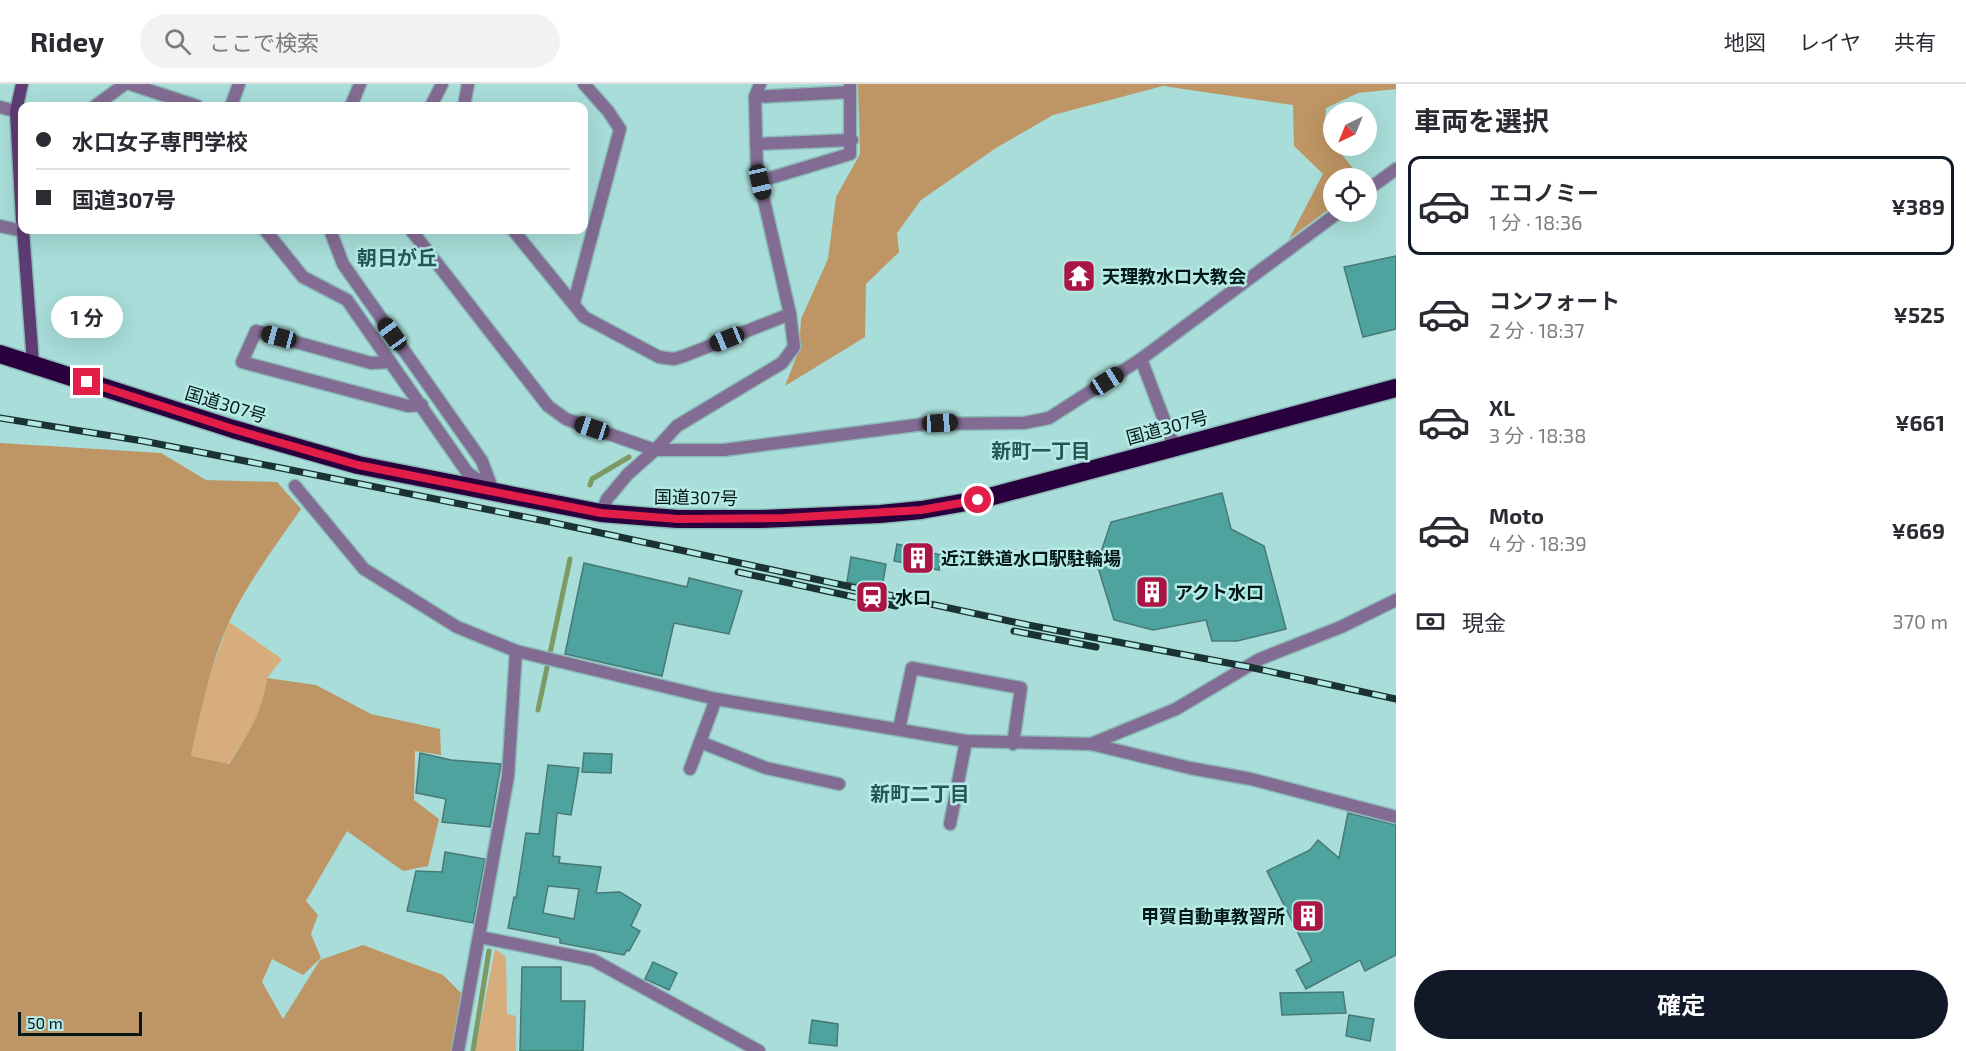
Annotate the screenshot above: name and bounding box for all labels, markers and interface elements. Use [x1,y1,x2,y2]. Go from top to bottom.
search box [140,14,560,68]
text: Ridey [30,24,104,58]
icon: search [161,25,194,58]
text: ここで検索 [209,29,319,55]
text: 地図 [1724,29,1766,54]
text: レイヤ [1799,29,1861,54]
text: 共有 [1894,29,1936,54]
north arrow [1323,102,1377,156]
map controls [1323,102,1377,222]
text: 車両を選択 [1414,104,1549,136]
text: 水口女子専門学校 [72,128,248,154]
car [747,162,773,202]
button: locate [1323,168,1377,222]
icon: car [1417,179,1471,233]
text: エコノミー [1489,179,1599,205]
text: 国道307号 [72,186,176,212]
text: ¥389 [1891,193,1945,219]
text: 1 分 · 18:36 [1489,210,1582,234]
district label: 朝日が丘 [357,245,437,269]
temple icon: 天理教水口大教会 [1061,258,1097,294]
place label: 天理教水口大教会 [1102,265,1246,287]
icon: car [1417,287,1471,341]
text: コンフォート [1489,287,1620,313]
callout: 1 分 [51,295,123,337]
text: ¥525 [1893,301,1945,327]
text: 1 分 [71,305,103,329]
car [374,314,410,354]
text: 2 分 · 18:37 [1489,318,1585,342]
car [259,324,299,350]
car [707,324,747,354]
car [1087,364,1127,398]
route end [73,368,100,395]
street label: 国道307号 [183,381,269,427]
text: XL [1489,394,1515,420]
icon: car [1417,395,1471,449]
street label: 国道307号 [1124,405,1210,449]
text: ¥661 [1895,409,1945,435]
car [922,413,958,433]
car [572,414,612,442]
text: 3 分 · 18:38 [1489,423,1586,447]
district label: 新町一丁目 [991,438,1091,462]
street label: 国道307号 [654,485,738,509]
route start [964,486,991,513]
text: Moto [1489,502,1544,528]
icon: car [1417,503,1471,557]
text: ¥669 [1891,517,1945,543]
text: 4 分 · 18:39 [1489,531,1587,555]
building icon: 近江鉄道水口駅駐輪場 [900,540,936,576]
place label: 近江鉄道水口駅駐輪場 [941,547,1121,569]
building icon: アクト水口 [1134,574,1170,610]
station icon: 水口 [854,579,890,615]
place label: アクト水口 [1175,581,1264,603]
place label: 水口 [895,586,931,608]
icon: cash [1414,605,1447,638]
text: 現金 [1462,609,1506,635]
text: 370 m [1893,609,1948,633]
district label: 新町二丁目 [870,781,970,805]
building icon: 甲賀自動車教習所 [1290,898,1326,934]
place label: 甲賀自動車教習所 [1141,905,1285,927]
button: 確定 [1414,970,1948,1039]
scale bar [18,1009,142,1036]
text: 50 m [27,1013,63,1032]

